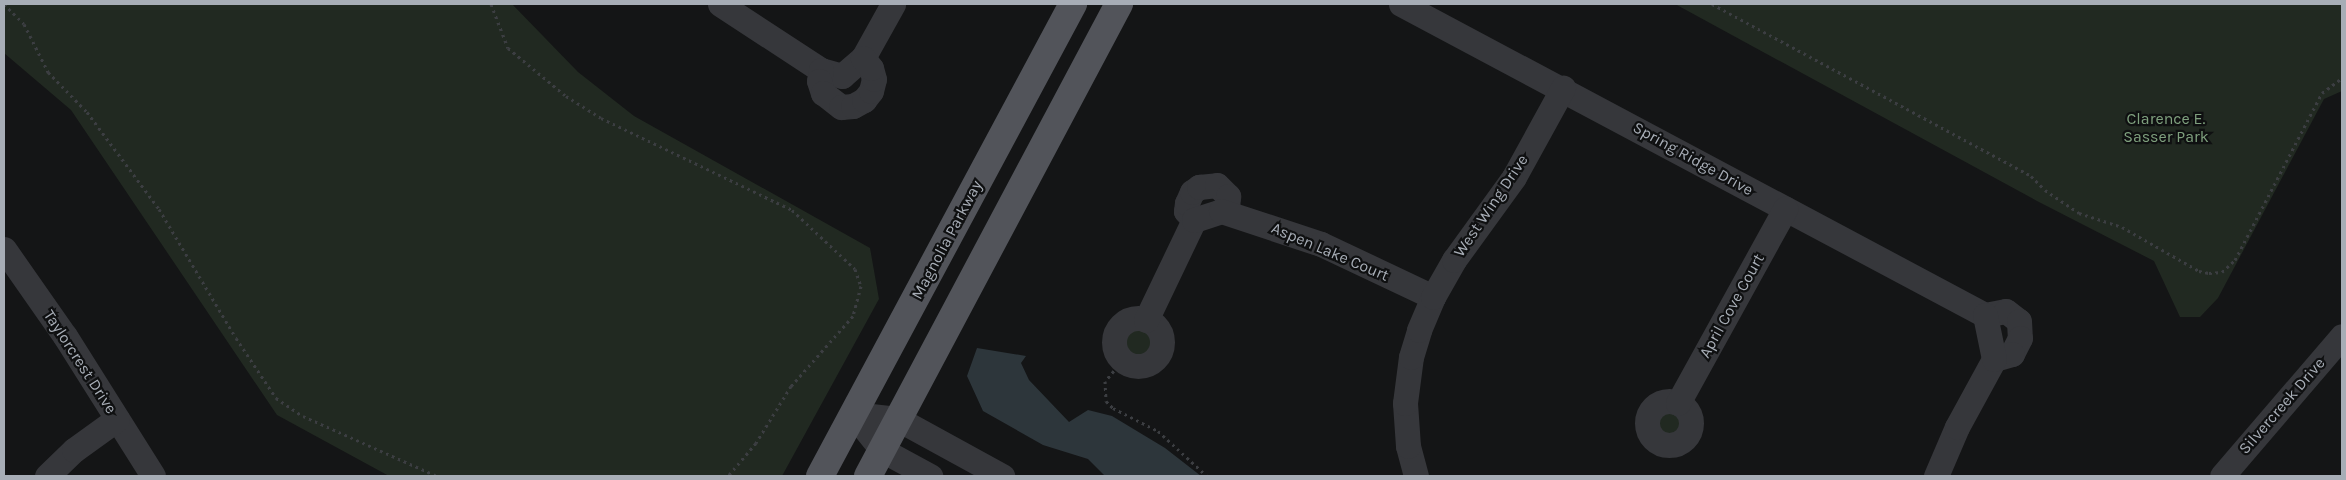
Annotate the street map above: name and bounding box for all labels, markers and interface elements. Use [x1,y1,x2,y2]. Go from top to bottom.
park label: Clarence E. Sasser Park [2123,109,2209,147]
street label: Spring Ridge Drive [1630,118,1756,200]
street label: West Wing Drive [1450,151,1532,261]
street label: Magnolia Parkway [908,177,986,303]
street label: Aspen Lake Court [1268,219,1392,285]
street label: April Cove Court [1695,251,1769,361]
street label: Taylorcrest Drive [39,307,121,417]
street label: Silvercreek Drive [2235,354,2329,458]

